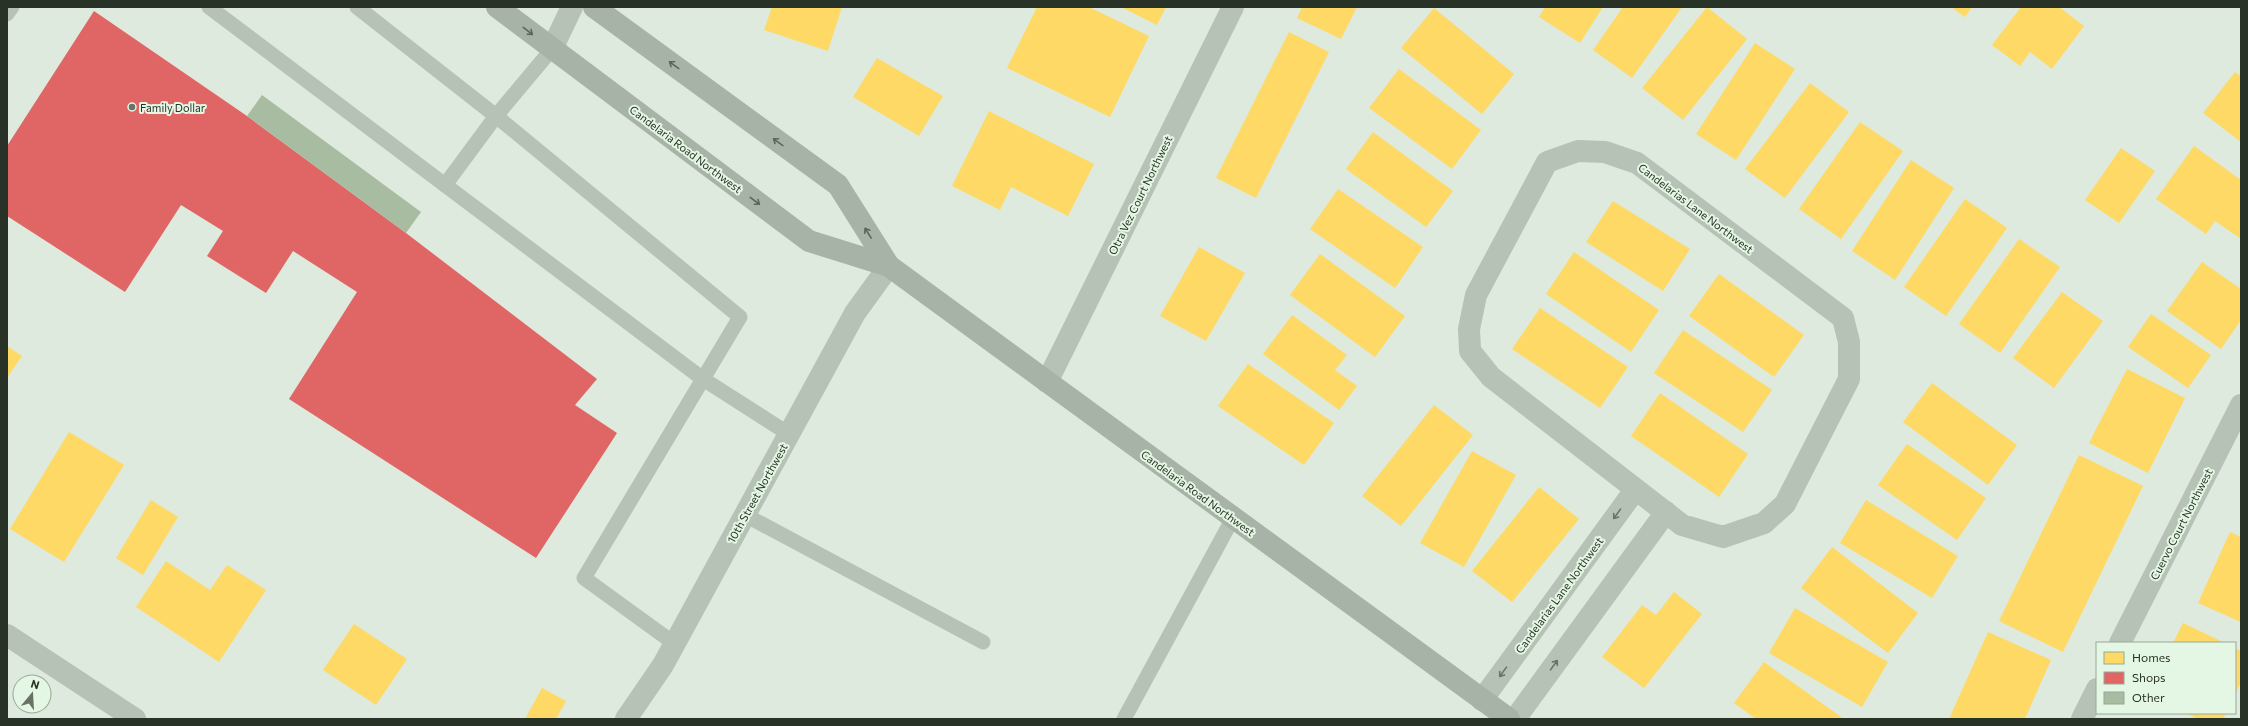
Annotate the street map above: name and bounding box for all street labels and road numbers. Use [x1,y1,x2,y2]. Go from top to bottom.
street label: Candelaria Road Northwest [627,103,745,196]
street label: Otra Vez Court Northwest [1105,133,1175,257]
street label: Candelarias Lane Northwest [1636,161,1756,256]
street label: 10th Street Northwest [724,441,790,545]
street label: Candelaria Road Northwest [1139,447,1258,539]
street label: Cuervo Court Northwest [2147,466,2215,582]
street label: Candelarias Lane Northwest [1512,534,1606,656]

